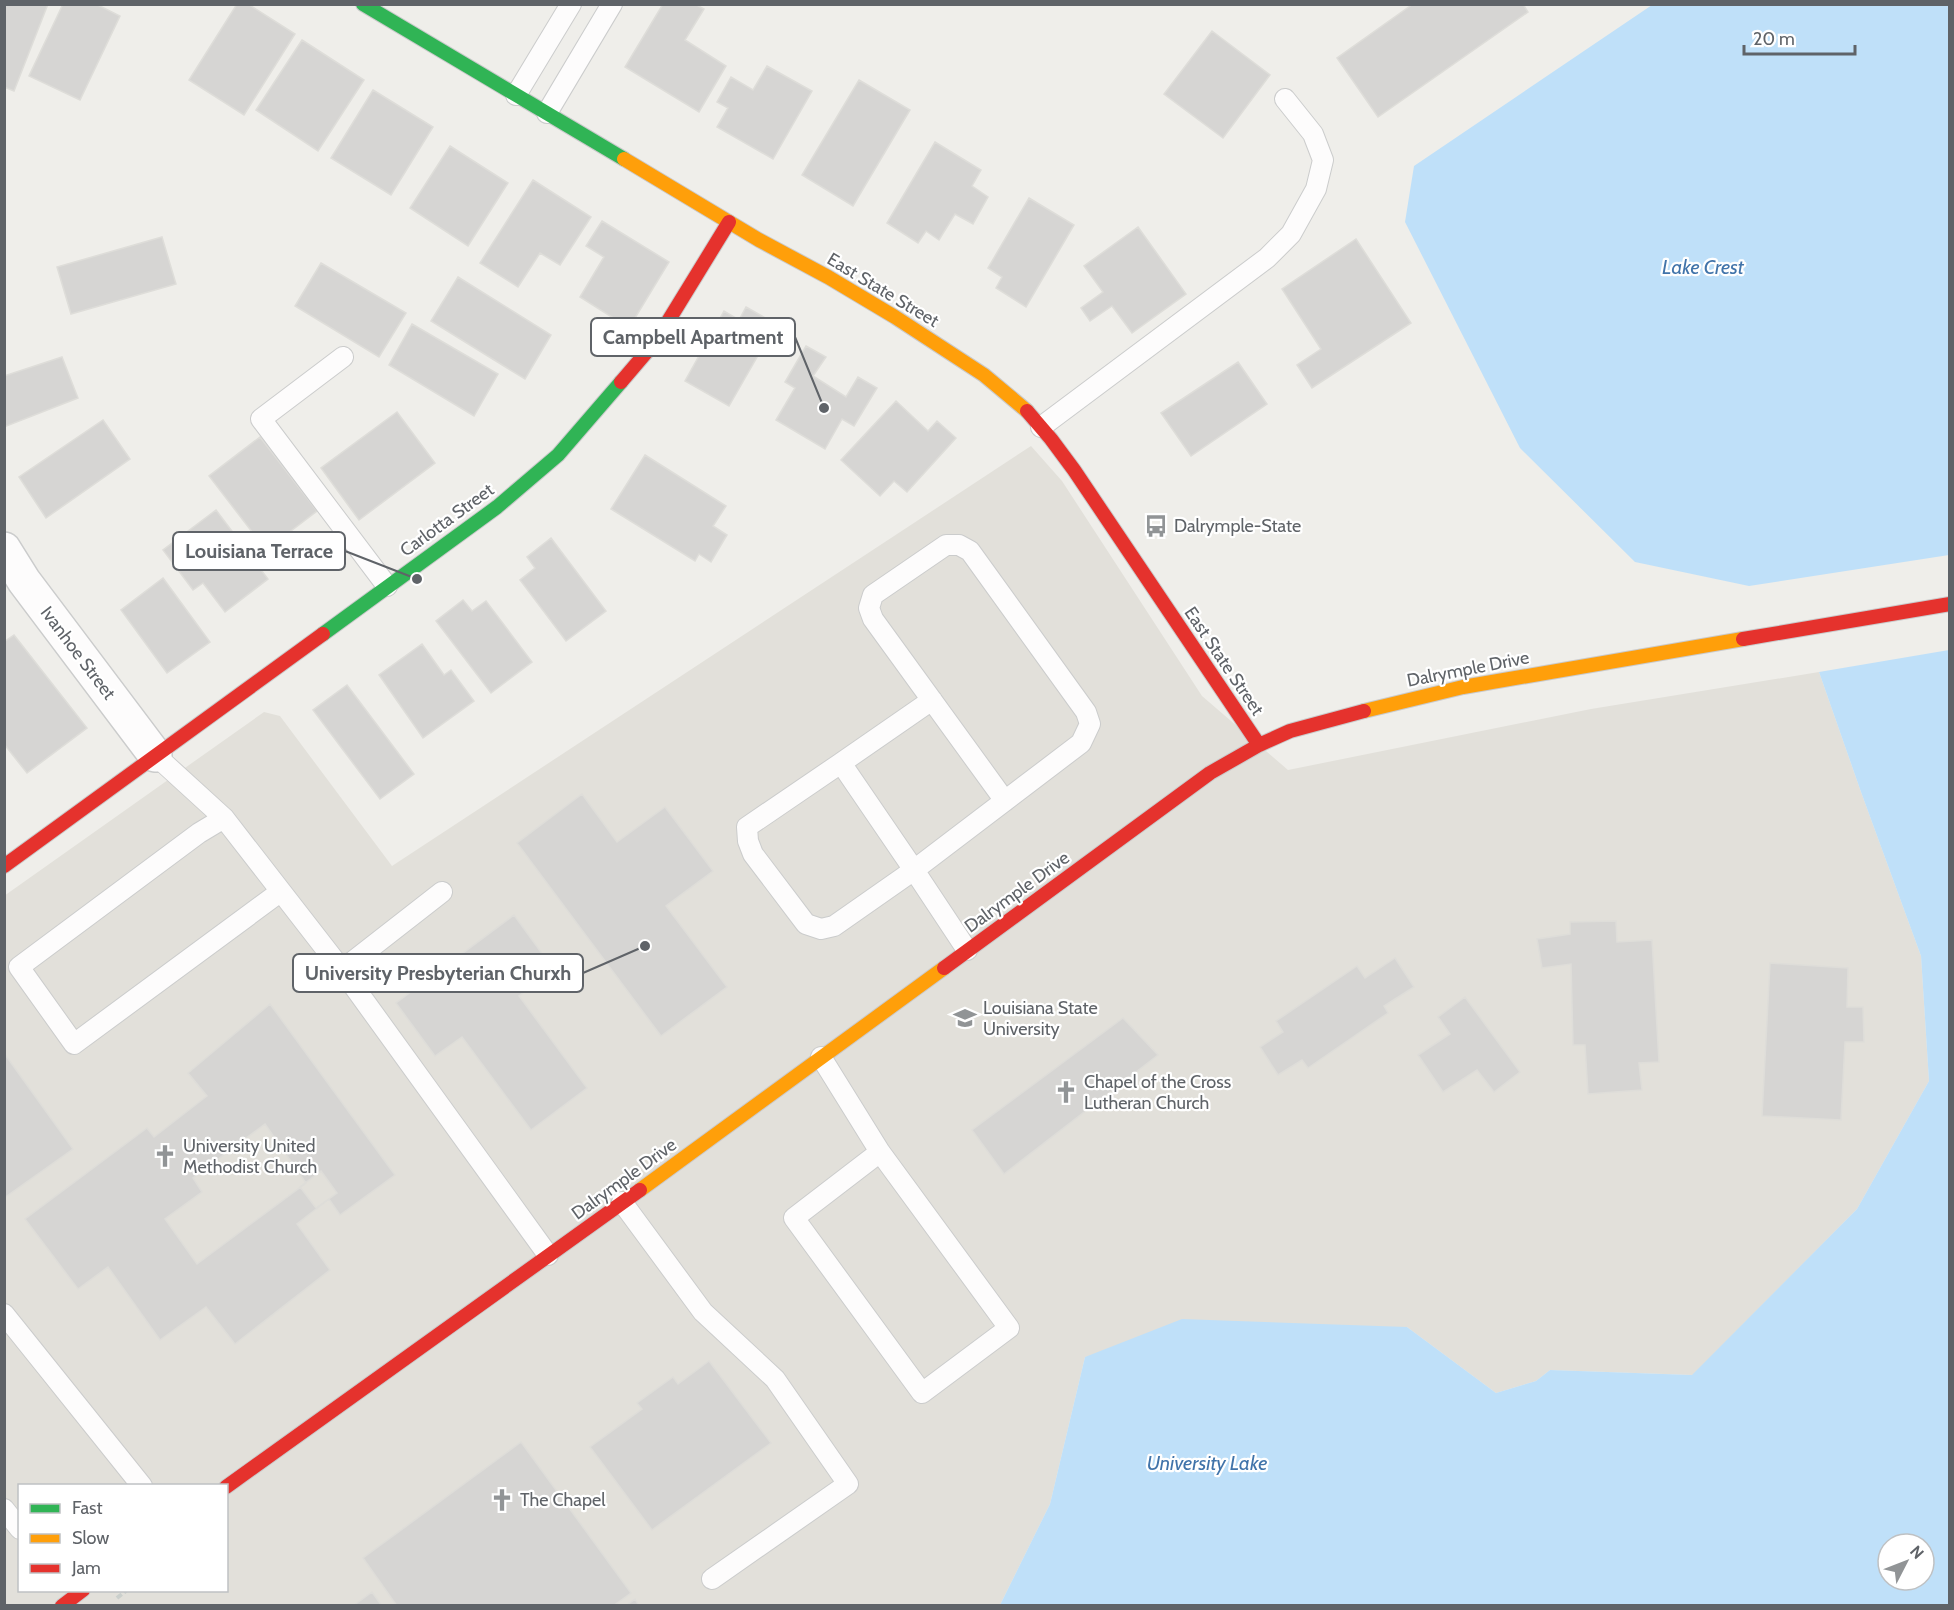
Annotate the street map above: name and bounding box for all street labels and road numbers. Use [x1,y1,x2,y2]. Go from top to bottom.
street label: East State Street [823,248,943,332]
street label: Carlotta Street [396,479,498,561]
street label: Ivanhoe Street [36,602,120,704]
street label: East State Street [1180,602,1268,720]
street label: Dalrymple Drive [1405,646,1531,692]
street label: Dalrymple Drive [960,847,1074,937]
street label: Dalrymple Drive [567,1134,681,1224]

